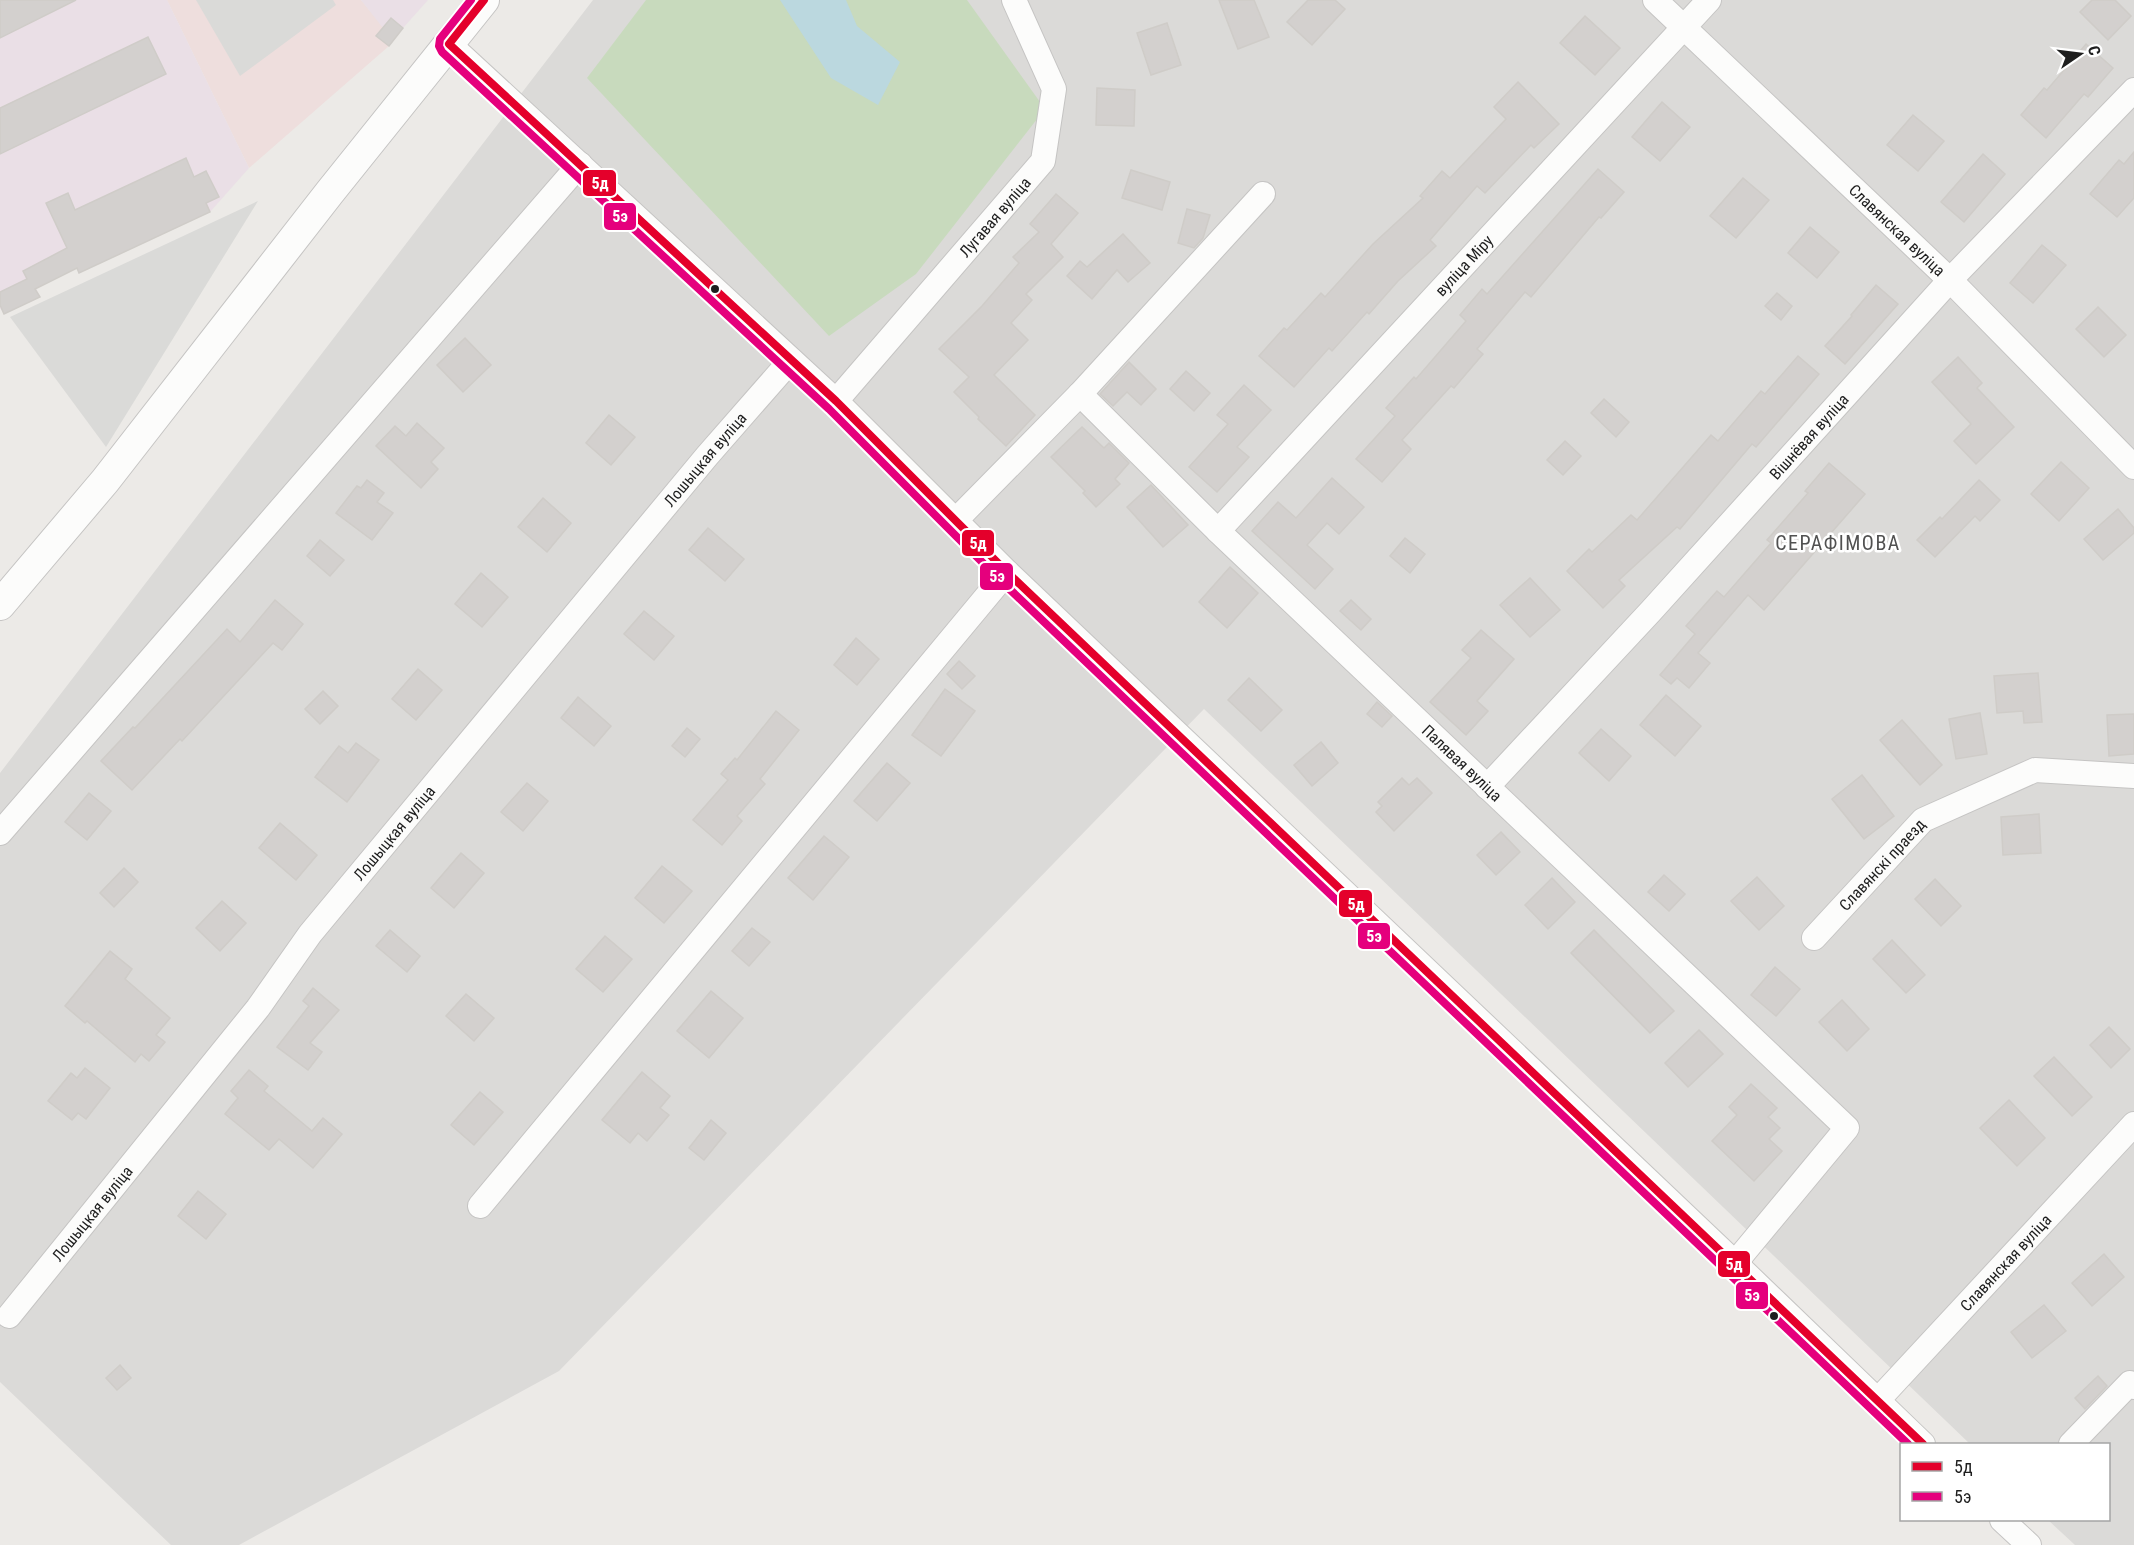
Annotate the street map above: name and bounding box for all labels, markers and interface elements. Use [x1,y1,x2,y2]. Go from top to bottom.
north arrow [2050,24,2110,84]
text: С [2084,44,2104,57]
line badge: 5д [582,169,617,197]
street label: Лугавая вуліца [955,173,1034,261]
text: 5д [591,174,609,193]
street label: Славянская вуліца [1845,180,1949,280]
line badge: 5э [603,202,637,231]
text: 5э [612,207,628,226]
street label: вуліца Міру [1431,231,1497,300]
unlabelled marker [709,283,721,295]
street label: Вішнёвая вуліца [1765,390,1852,483]
street label: Лошыцкая вуліца [660,408,750,510]
line badge: 5д [961,529,995,557]
district label: СЕРАФІМОВА [1775,531,1901,555]
text: 5д [969,534,987,553]
line badge: 5э [979,562,1014,591]
text: 5э [989,567,1005,586]
street label: Палявая вуліца [1418,720,1506,805]
street label: Лошыцкая вуліца [349,782,439,884]
street label: Славянскі праезд [1835,814,1929,914]
line badge: 5д [1338,889,1373,918]
text: 5д [1347,895,1365,914]
line badge: 5э [1357,922,1391,950]
text: 5э [1366,927,1382,946]
street label: Лошыцкая вуліца [48,1162,136,1265]
street label: Славянская вуліца [1956,1210,2055,1315]
line badge: 5д [1717,1250,1751,1278]
text: 5д [1725,1255,1743,1274]
line badge: 5э [1735,1281,1769,1310]
text: 5э [1744,1286,1760,1305]
unlabelled marker [1768,1310,1780,1322]
legend [1900,1443,2110,1521]
text: 5д [1954,1456,1973,1477]
text: 5э [1954,1486,1971,1507]

